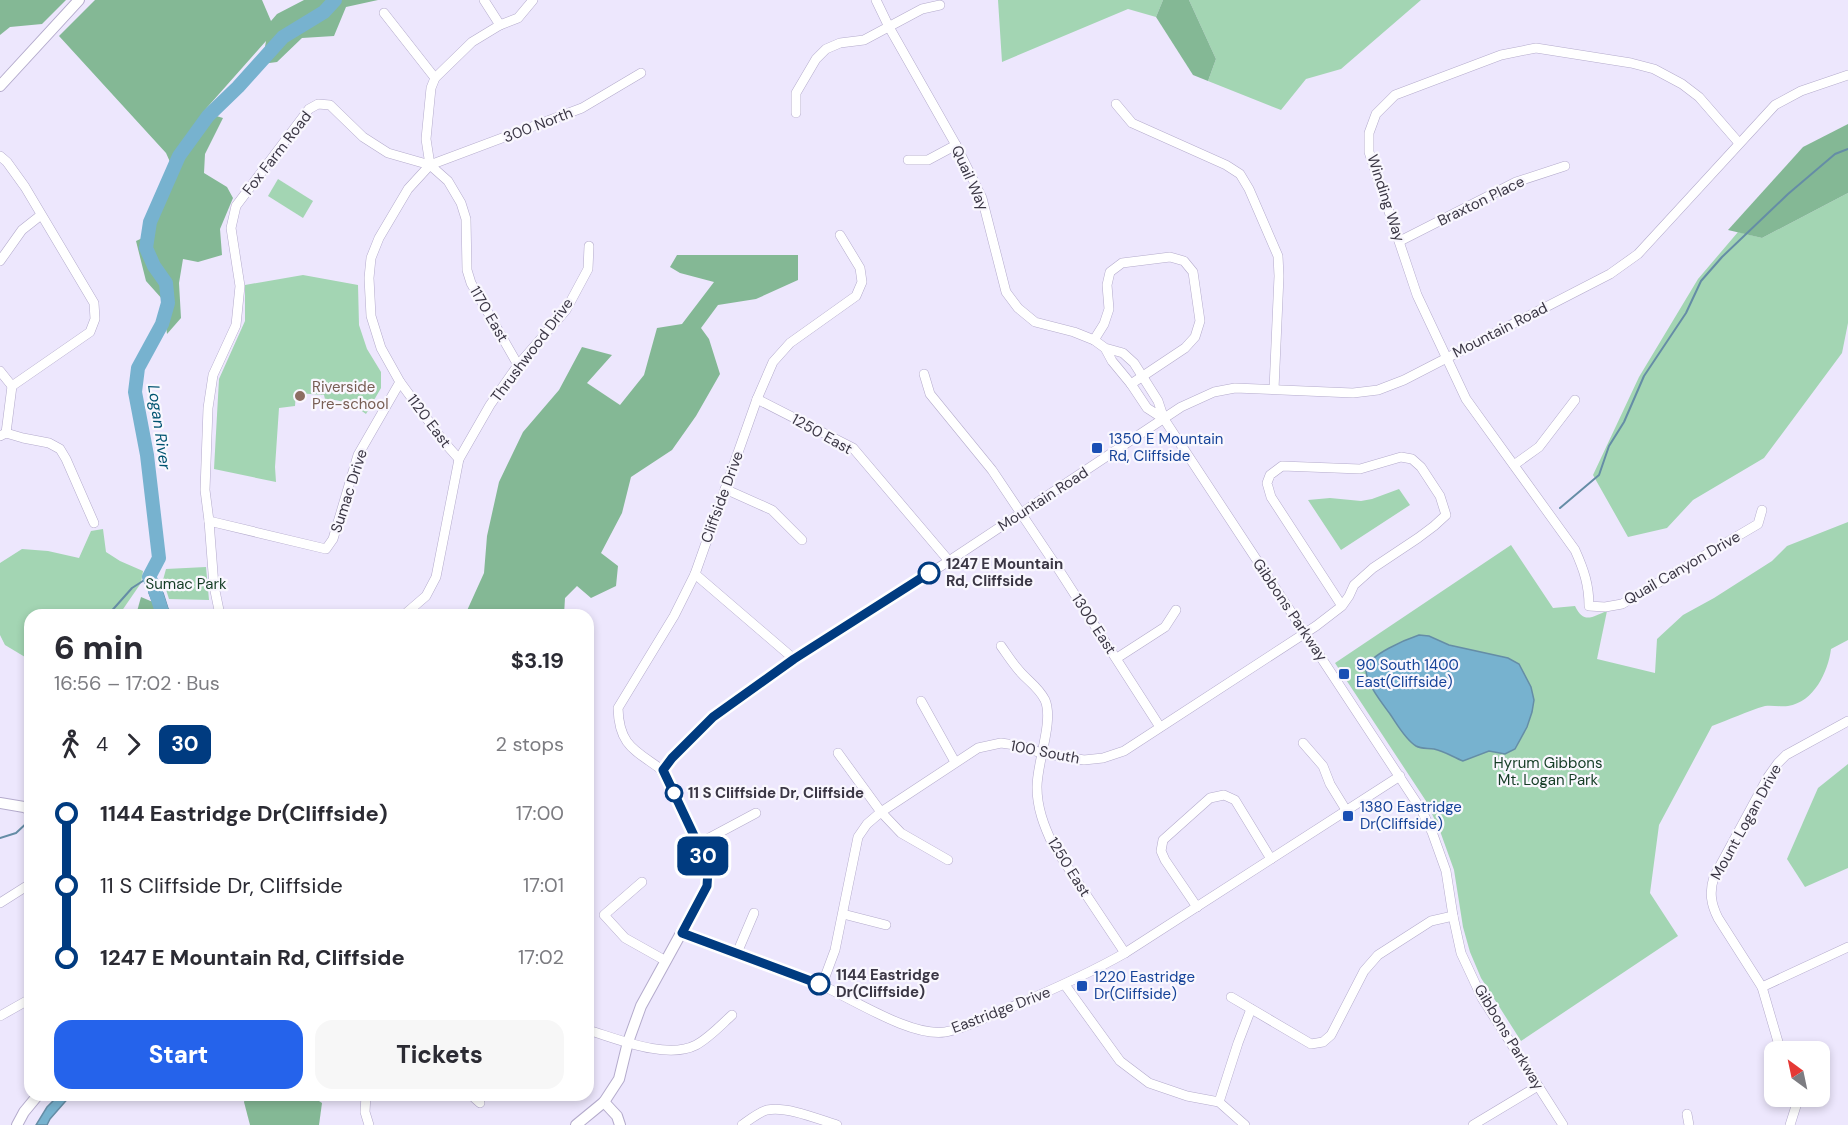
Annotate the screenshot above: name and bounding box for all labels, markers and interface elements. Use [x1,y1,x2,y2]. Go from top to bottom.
street label: 300 North [500,103,576,147]
street label: Fox Farm Road [238,107,316,199]
street label: Quail Way [947,142,994,214]
street label: Winding Way [1362,152,1410,245]
street label: Braxton Place [1434,171,1528,231]
street label: 1170 East [465,283,513,346]
street label: Thrushwood Drive [486,294,578,406]
street label: Mountain Road [1449,298,1551,362]
place label: Riverside Pre-school [312,377,388,414]
water label: Logan River [143,383,176,472]
marker: Riverside Pre-school [293,389,307,403]
street label: 1120 East [402,390,456,452]
street label: 1250 East [788,409,856,459]
place label: 1350 E Mountain Rd, Cliffside [1109,429,1223,466]
marker: 1350 E Mountain Rd, Cliffside [1090,441,1104,455]
street label: Sumac Drive [326,447,372,535]
street label: Cliffside Drive [696,448,748,546]
street label: Mountain Road [994,462,1092,536]
street label: Quail Canyon Drive [1620,527,1744,609]
place label: 1247 E Mountain Rd, Cliffside [946,554,1063,591]
street label: Gibbons Parkway [1248,555,1332,666]
marker: 1247 E Mountain Rd, Cliffside [918,562,940,584]
park label: Sumac Park [145,574,227,594]
street label: 1300 East [1067,590,1121,658]
text: 6 min [54,626,143,669]
text: $3.19 [511,646,564,675]
place label: 90 South 1400 East(Cliffside) [1356,655,1459,692]
marker: 90 South 1400 East(Cliffside) [1337,667,1351,681]
text: 16:56 – 17:02 · Bus [54,670,220,696]
icon: walk [54,728,87,761]
icon: forward [117,728,150,761]
text: 30 [171,730,199,758]
text: 4 [96,731,108,757]
text: 2 stops [496,731,564,757]
street label: 100 South [1009,736,1081,768]
park label: Hyrum Gibbons Mt. Logan Park [1494,753,1602,790]
street label: Mount Logan Drive [1706,761,1786,883]
place label: 11 S Cliffside Dr, Cliffside [688,783,864,803]
marker: 11 S Cliffside Dr, Cliffside [665,784,683,802]
place label: 1380 Eastridge Dr(Cliffside) [1360,797,1462,834]
text: 1144 Eastridge Dr(Cliffside) [100,799,388,828]
text: 17:00 [516,800,564,826]
marker: 1380 Eastridge Dr(Cliffside) [1341,809,1355,823]
street label: 1250 East [1043,834,1095,901]
line badge: 30 [676,836,730,876]
text: 30 [689,842,717,870]
text: 11 S Cliffside Dr, Cliffside [100,871,343,900]
text: 17:01 [523,872,564,898]
text: 1247 E Mountain Rd, Cliffside [100,943,405,972]
text: 17:02 [518,944,564,970]
place label: 1144 Eastridge Dr(Cliffside) [836,965,939,1002]
place label: 1220 Eastridge Dr(Cliffside) [1094,967,1195,1004]
marker: 1144 Eastridge Dr(Cliffside) [808,973,830,995]
marker: 1220 Eastridge Dr(Cliffside) [1075,979,1089,993]
street label: Gibbons Parkway [1470,980,1549,1094]
street label: Eastridge Drive [949,982,1053,1038]
button: Start [54,1020,303,1089]
button: Tickets [315,1020,564,1089]
north arrow [1764,1041,1830,1107]
map controls [1764,1041,1830,1107]

